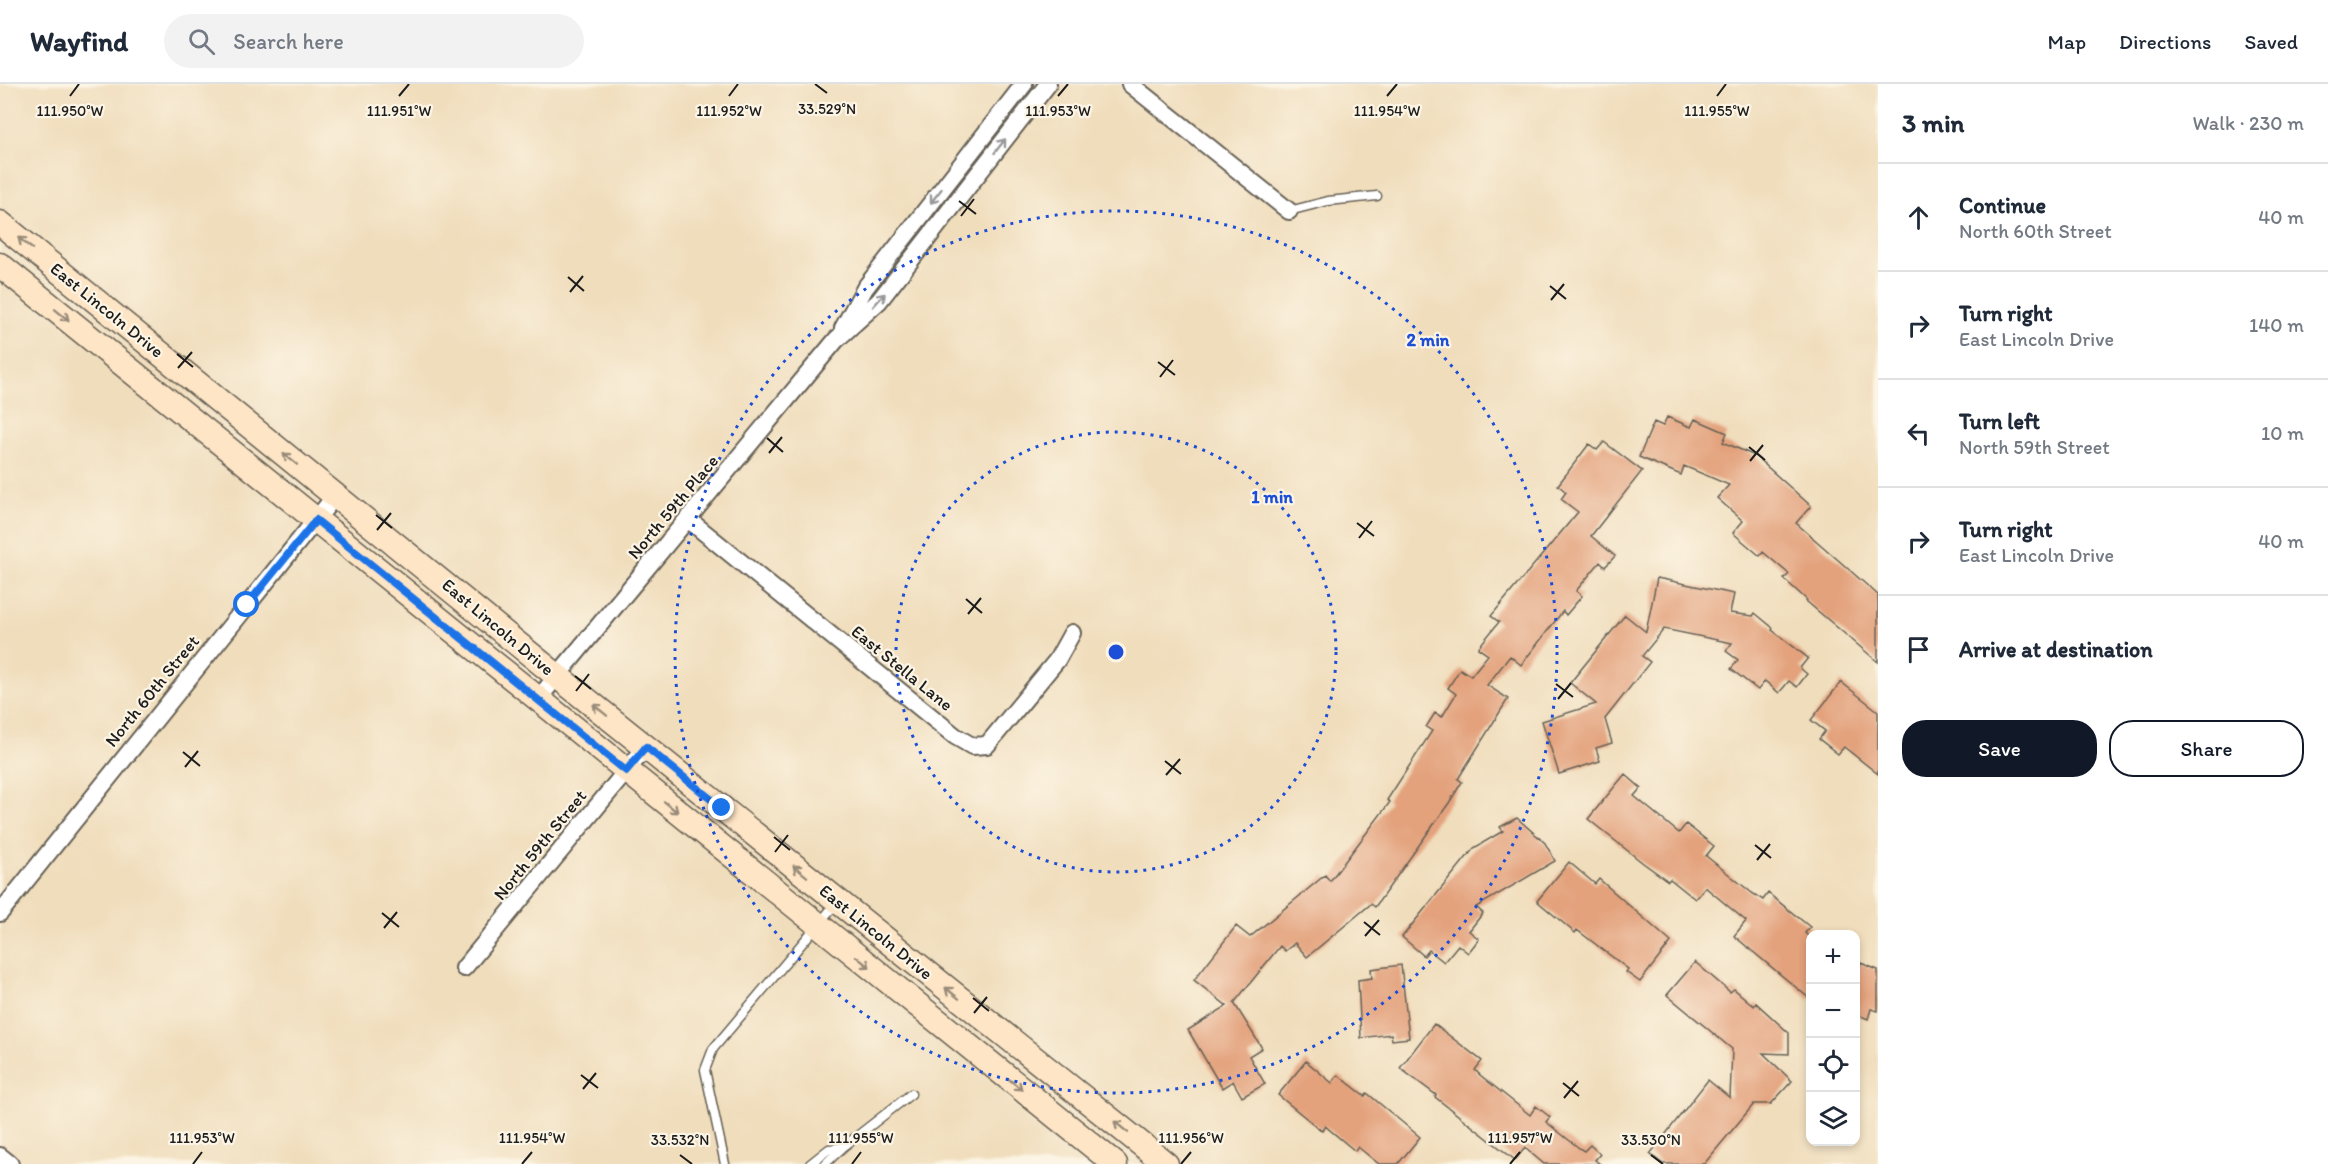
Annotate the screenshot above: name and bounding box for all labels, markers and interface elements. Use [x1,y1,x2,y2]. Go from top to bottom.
search box [164,14,584,68]
text: Wayfind [30,24,128,58]
icon: search [185,25,218,58]
text: Search here [233,28,344,55]
text: Map [2048,29,2086,54]
text: Directions [2119,29,2211,54]
text: Saved [2244,29,2298,54]
text: 33.529°N [798,100,856,118]
text: 111.950°W [37,102,104,120]
text: 111.951°W [367,102,431,120]
text: 111.952°W [696,102,762,120]
text: 111.953°W [1025,102,1091,120]
text: 111.954°W [1354,102,1420,120]
text: 111.955°W [1684,102,1750,120]
text: 3 min [1902,107,1964,139]
text: Walk · 230 m [2192,111,2304,135]
one-way arrow [993,139,1006,155]
one-way arrow [930,188,943,204]
text: Continue [1959,192,2046,219]
icon: ahead [1902,201,1935,234]
text: 40 m [2258,205,2304,229]
text: North 60th Street [1959,219,2112,243]
one-way arrow [17,237,33,250]
street label: East Lincoln Drive [46,258,168,362]
one-way arrow [872,293,886,308]
text: Turn right [1959,300,2053,327]
one-way arrow [54,309,70,322]
icon: right [1902,309,1935,342]
text: 140 m [2249,313,2304,337]
text: East Lincoln Drive [1959,327,2114,351]
text: 2 min [1407,329,1450,351]
text: Turn left [1959,408,2040,435]
icon: left [1902,417,1935,450]
text: 10 m [2261,421,2304,445]
text: North 59th Street [1959,435,2110,459]
street label: North 59th Place [623,450,723,564]
one-way arrow [283,452,298,466]
text: 1 min [1251,486,1293,508]
text: Turn right [1959,516,2053,543]
icon: right [1902,525,1935,558]
text: 40 m [2258,529,2304,553]
text: East Lincoln Drive [1959,543,2114,567]
street label: East Lincoln Drive [437,574,559,680]
route start [233,591,259,617]
street label: East Stella Lane [847,620,957,716]
street label: North 60th Street [100,630,204,751]
icon: arrive [1902,633,1935,666]
text: Arrive at destination [1959,636,2153,663]
centre of rings [1106,642,1126,662]
one-way arrow [592,704,608,717]
button: Save [1902,720,2097,777]
button: Share [2109,720,2304,777]
street label: North 59th Street [489,785,591,905]
route end [708,794,734,820]
one-way arrow [663,801,679,814]
one-way arrow [792,864,808,877]
street label: East Lincoln Drive [815,880,937,984]
map controls [1806,930,1860,1146]
button: + [1806,930,1860,984]
one-way arrow [855,955,871,968]
button: − [1806,984,1860,1038]
one-way arrow [944,986,960,999]
button: locate [1806,1038,1860,1092]
one-way arrow [1007,1077,1023,1090]
button: layers [1806,1092,1860,1146]
one-way arrow [1113,1121,1129,1134]
text: 111.953°W [169,1129,235,1147]
text: 111.954°W [499,1129,565,1147]
text: 111.955°W [828,1129,894,1147]
text: 111.956°W [1158,1129,1224,1147]
text: 111.957°W [1488,1129,1553,1147]
text: 33.532°N [651,1131,709,1149]
text: 33.530°N [1621,1131,1681,1149]

